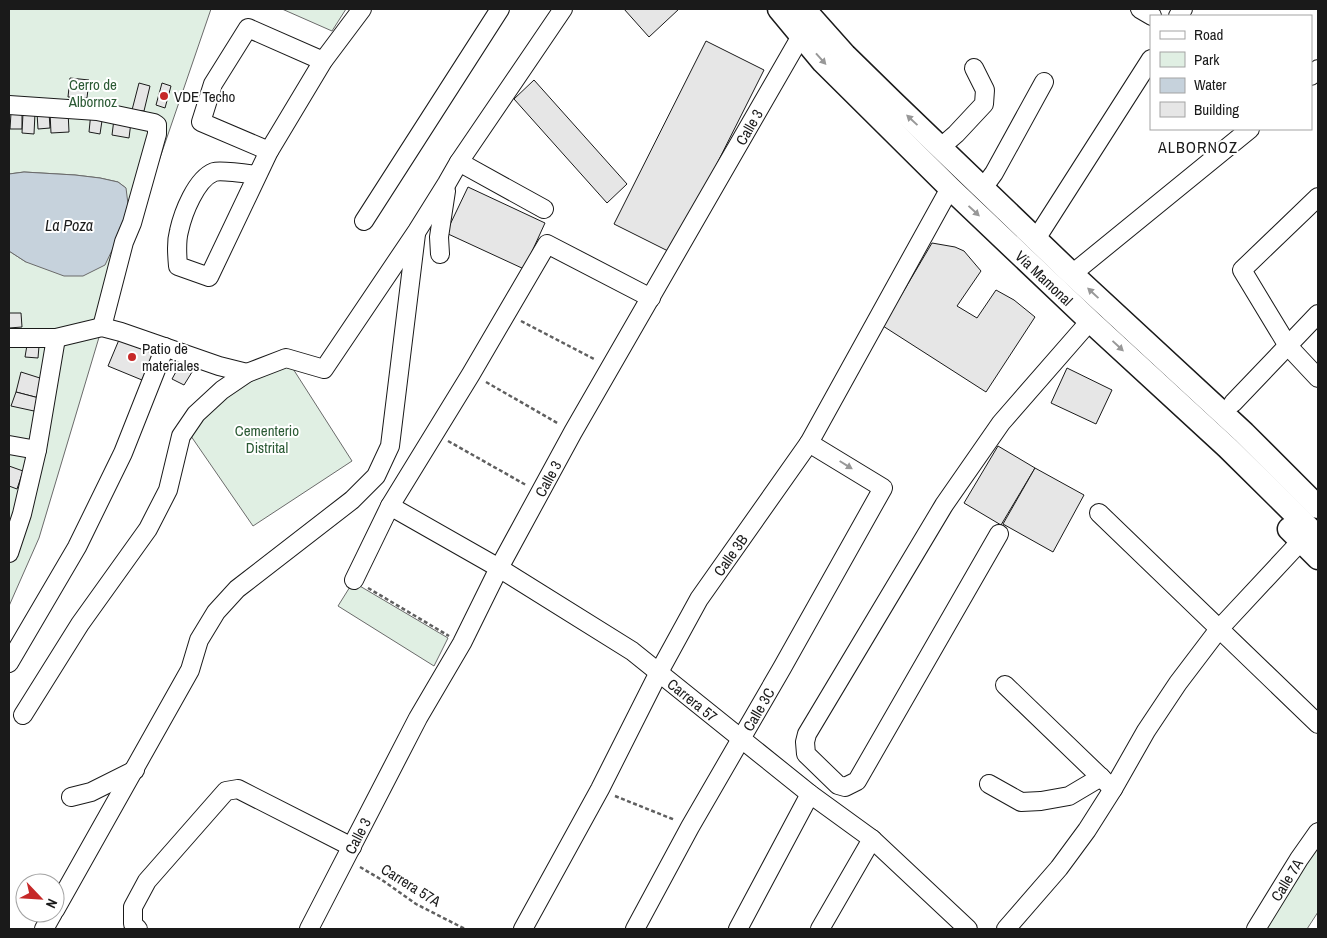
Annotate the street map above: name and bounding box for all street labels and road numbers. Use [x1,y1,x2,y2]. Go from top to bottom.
street label: Calle 3 [730,105,767,149]
street label: Vía Mamonal [1011,245,1078,310]
street label: Calle 3 [529,456,566,500]
street label: Calle 3B [708,530,752,580]
street label: Carrera 57 [663,673,722,726]
street label: Calle 3C [737,683,779,735]
street label: Calle 3 [339,814,375,858]
street label: Calle 7A [1265,854,1308,905]
street label: Carrera 57A [377,858,446,912]

